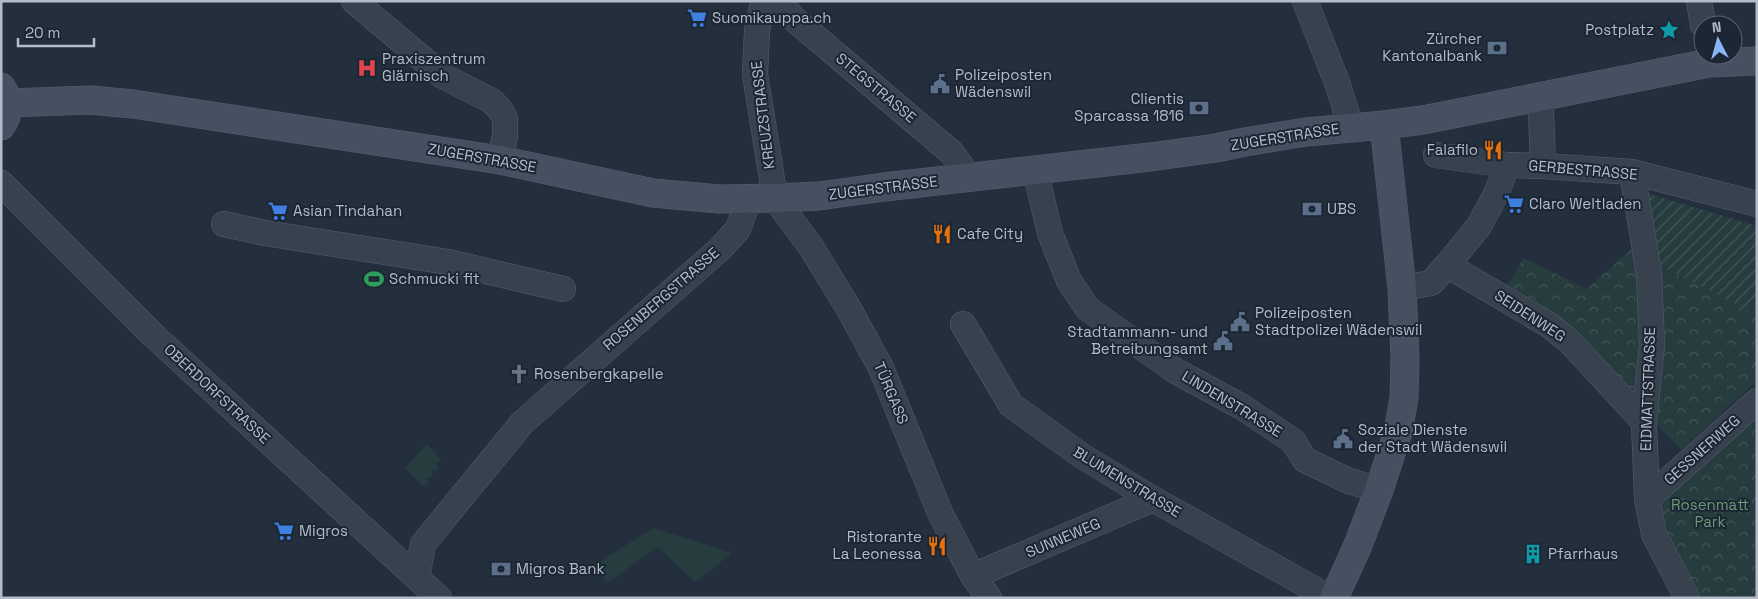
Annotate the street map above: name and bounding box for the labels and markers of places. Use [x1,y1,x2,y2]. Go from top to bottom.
supermarket icon: Suomikauppa.ch [686,7,708,29]
place label: Suomikauppa.ch [712,8,832,27]
place icon: Postplatz [1658,19,1680,41]
place label: Postplatz [1585,20,1654,39]
place label: Zürcher Kantonalbank [1382,29,1482,65]
bank icon: Zürcher Kantonalbank [1486,37,1508,59]
place label: Praxiszentrum Glärnisch [382,49,486,85]
hospital icon: Praxiszentrum Glärnisch [356,57,378,79]
place label: Polizeiposten Wädenswil [955,65,1052,101]
public building icon: Polizeiposten Wädenswil [929,73,951,95]
place label: Clientis Sparcassa 1816 [1074,89,1184,125]
bank icon: Clientis Sparcassa 1816 [1188,97,1210,119]
restaurant icon: Falafilo [1482,139,1504,161]
place label: Falafilo [1427,140,1478,159]
supermarket icon: Claro Weltladen [1503,193,1525,215]
place label: Claro Weltladen [1529,194,1642,213]
bank icon: UBS [1301,198,1323,220]
place label: UBS [1327,199,1356,218]
supermarket icon: Asian Tindahan [267,200,289,222]
place label: Asian Tindahan [293,201,402,220]
restaurant icon: Cafe City [931,223,953,245]
place label: Cafe City [957,224,1023,243]
sports icon: Schmucki fit [363,268,385,290]
place label: Schmucki fit [389,269,480,288]
place label: Polizeiposten Stadtpolizei Wädenswil [1255,303,1422,339]
public building icon: Polizeiposten Stadtpolizei Wädenswil [1229,311,1251,333]
place label: Stadtammann- und Betreibungsamt [1067,322,1208,358]
public building icon: Stadtammann- und Betreibungsamt [1212,330,1234,352]
church icon: Rosenbergkapelle [508,363,530,385]
place label: Rosenbergkapelle [534,364,664,383]
place label: Soziale Dienste der Stadt Wädenswil [1358,420,1507,456]
public building icon: Soziale Dienste der Stadt Wädenswil [1332,428,1354,450]
supermarket icon: Migros [273,520,295,542]
place label: Migros [299,521,348,540]
place label: Ristorante La Leonessa [833,527,922,563]
restaurant icon: Ristorante La Leonessa [926,535,948,557]
building icon: Pfarrhaus [1522,543,1544,565]
place label: Pfarrhaus [1548,544,1618,563]
bank icon: Migros Bank [490,558,512,580]
place label: Migros Bank [516,559,605,578]

